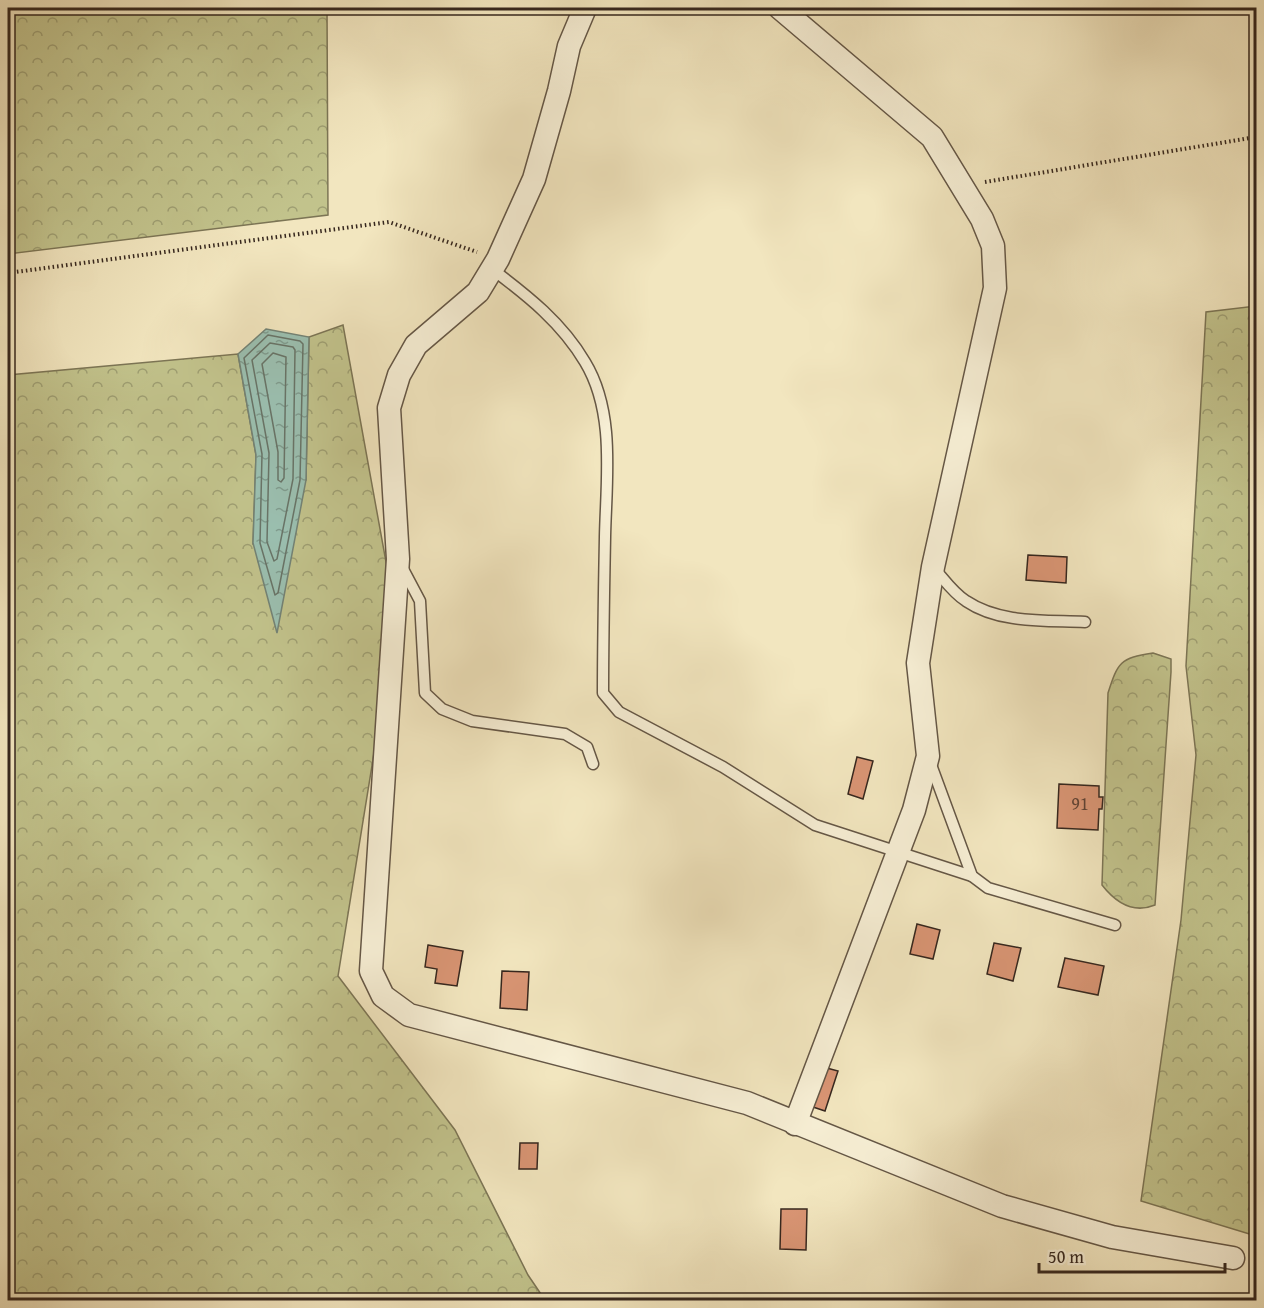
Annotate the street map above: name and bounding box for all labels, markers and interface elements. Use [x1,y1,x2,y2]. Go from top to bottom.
house number: 91 [1071,790,1089,817]
scale bar [1039,1236,1225,1274]
text: 50 m [1048,1243,1084,1270]

